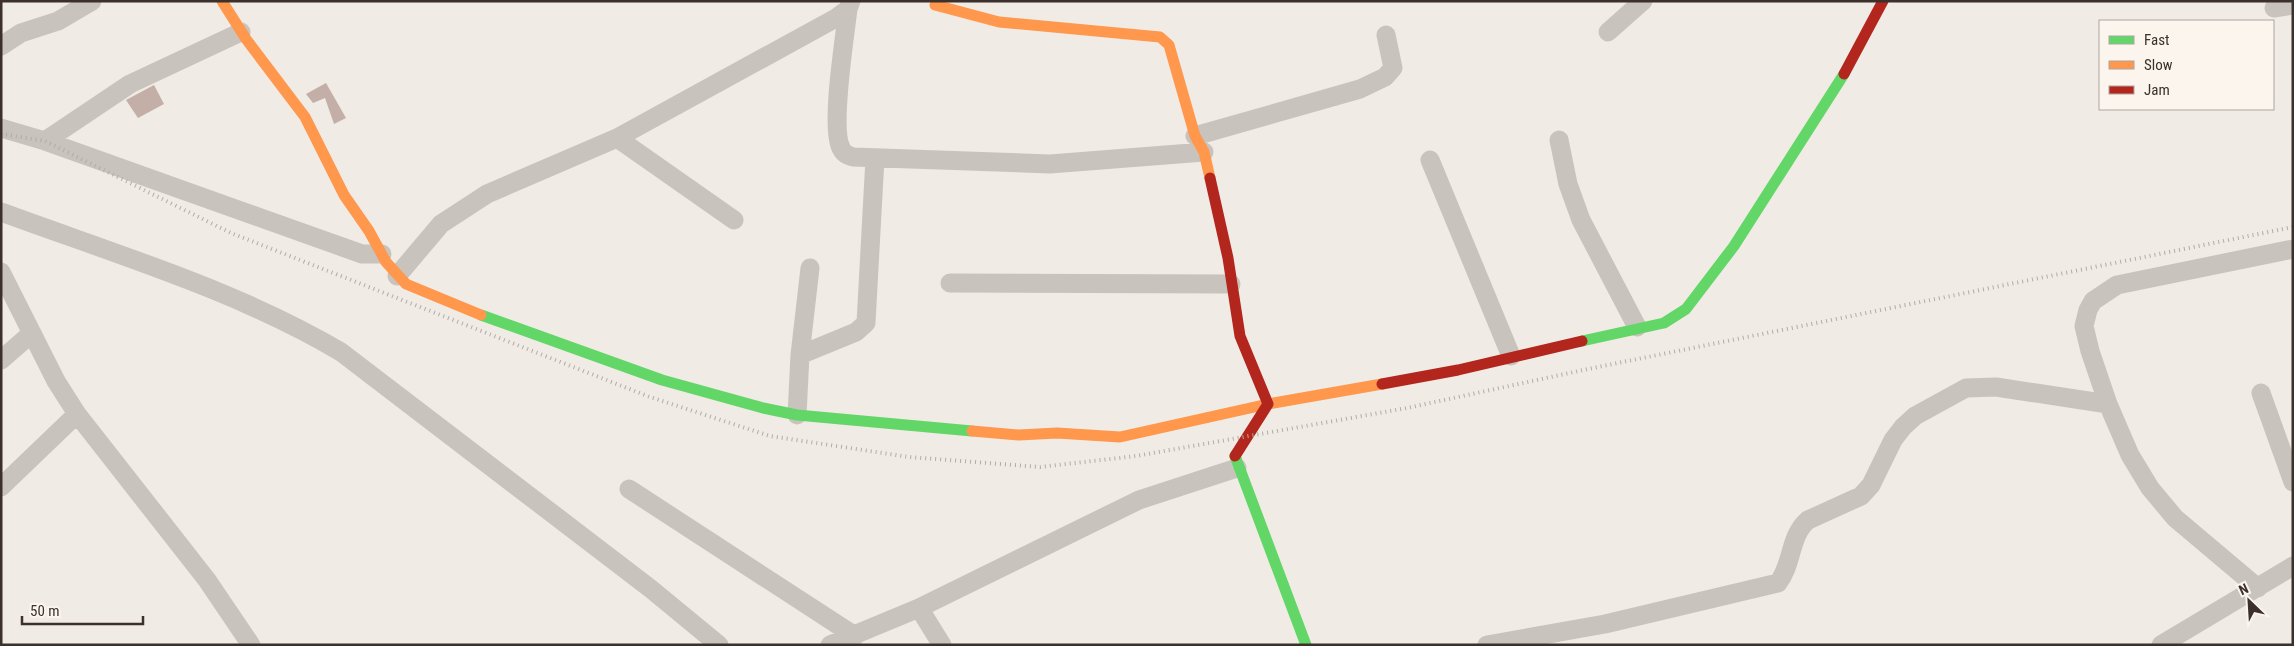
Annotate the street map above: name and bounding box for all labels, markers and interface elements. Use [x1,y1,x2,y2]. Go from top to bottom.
legend [2099,20,2274,110]
text: Fast [2144,31,2169,49]
text: Slow [2144,56,2173,74]
text: Jam [2144,81,2170,99]
north arrow [2224,576,2274,626]
text: N [2236,580,2251,598]
scale bar [22,594,144,626]
text: 50 m [30,602,60,620]

